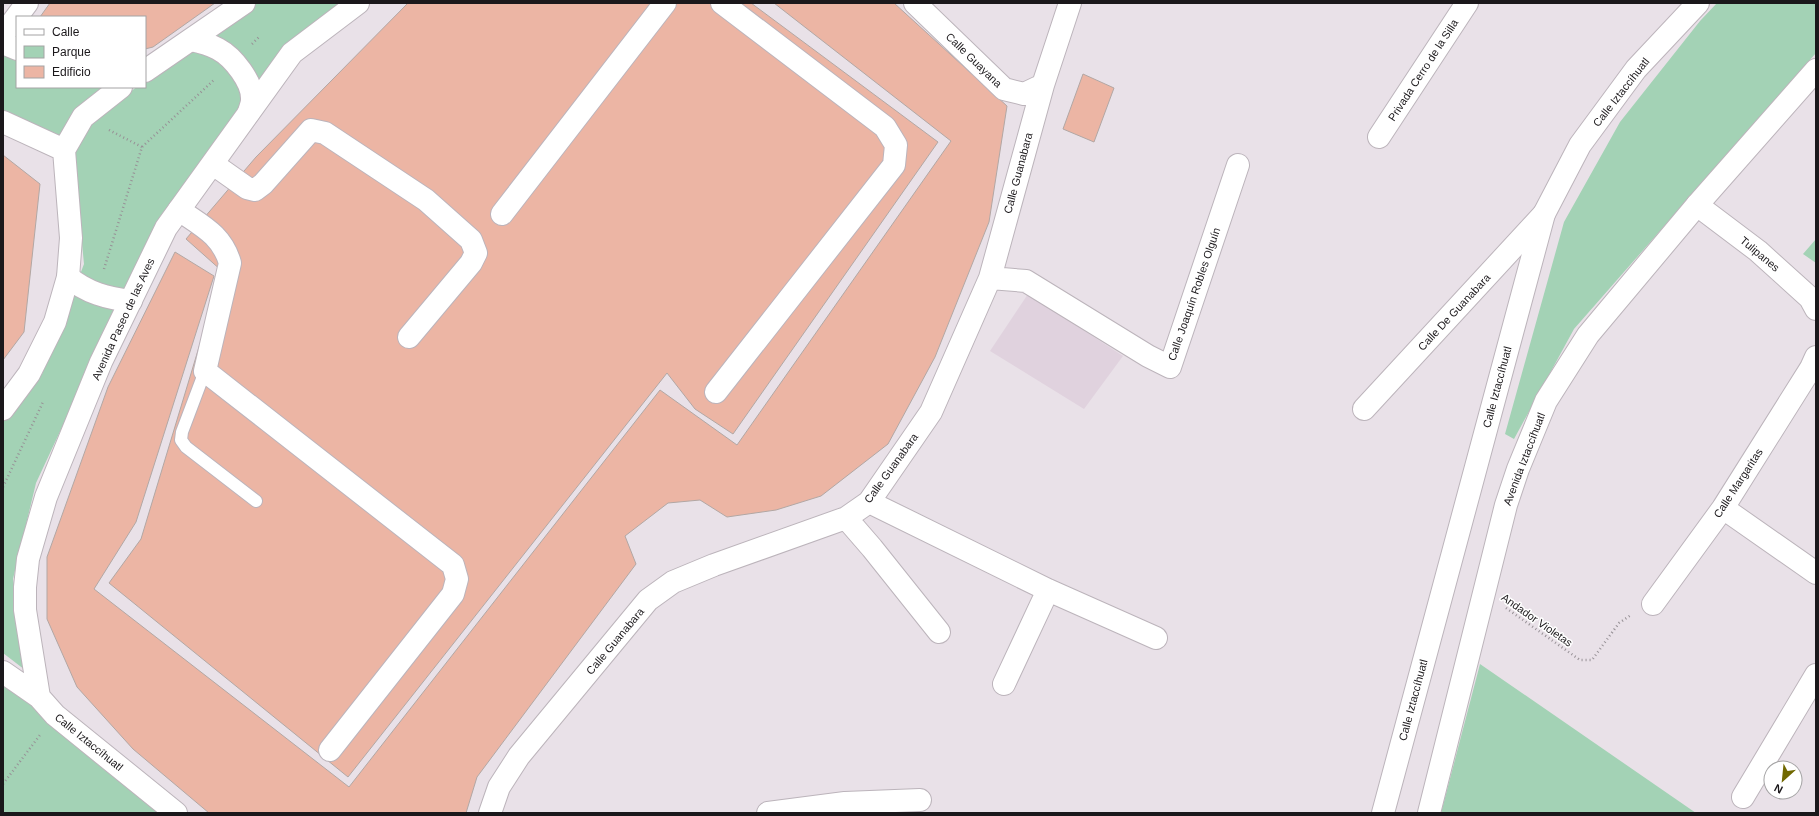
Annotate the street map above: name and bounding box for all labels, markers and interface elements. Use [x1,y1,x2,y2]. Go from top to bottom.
legend [16,16,146,88]
street label: Privada Cerro de la Silla [1386,16,1461,123]
text: Calle [52,25,80,39]
street label: Calle Guayana [944,30,1005,90]
text: Parque [52,45,91,59]
street label: Calle Iztaccíhuatl [1590,55,1652,129]
text: Edificio [52,65,91,79]
street label: Calle Guanabara [1001,130,1035,215]
street label: Calle Joaquín Robles Olguín [1166,226,1222,362]
street label: Tulipanes [1738,234,1782,274]
street label: Avenida Paseo de las Aves [89,256,157,382]
street label: Calle De Guanabara [1415,271,1493,353]
street label: Calle Iztaccíhuatl [1480,345,1514,429]
street label: Avenida Iztaccíhuatl [1501,411,1547,507]
street label: Calle Guanabara [862,430,921,505]
street label: Calle Margaritas [1711,446,1765,520]
street label: Andador Violetas [1499,591,1575,649]
street label: Calle Guanabara [584,605,647,677]
street label: Calle Iztaccíhuatl [1396,658,1430,742]
street label: Calle Iztaccíhuatl [53,711,125,773]
north arrow [1763,760,1803,800]
text: N [1772,782,1785,796]

